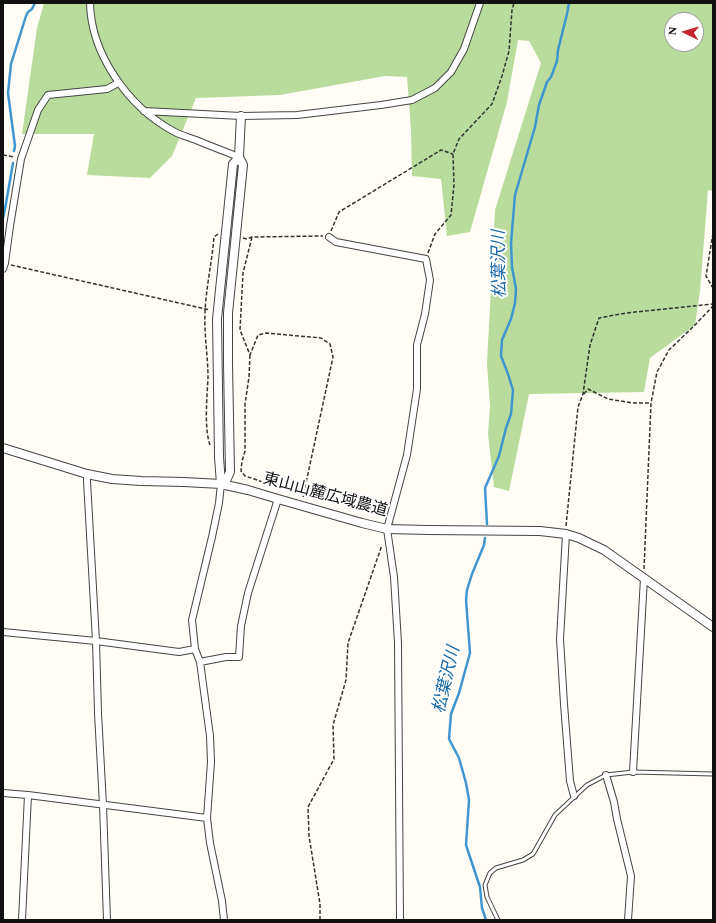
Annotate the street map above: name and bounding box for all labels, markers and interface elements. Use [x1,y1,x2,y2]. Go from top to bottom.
north arrow [664,12,704,52]
text: N [664,26,681,36]
water label: 松葉沢川 [490,230,512,298]
street label: 東山山麓広域農道 [261,470,389,522]
water label: 松葉沢川 [430,645,466,715]

